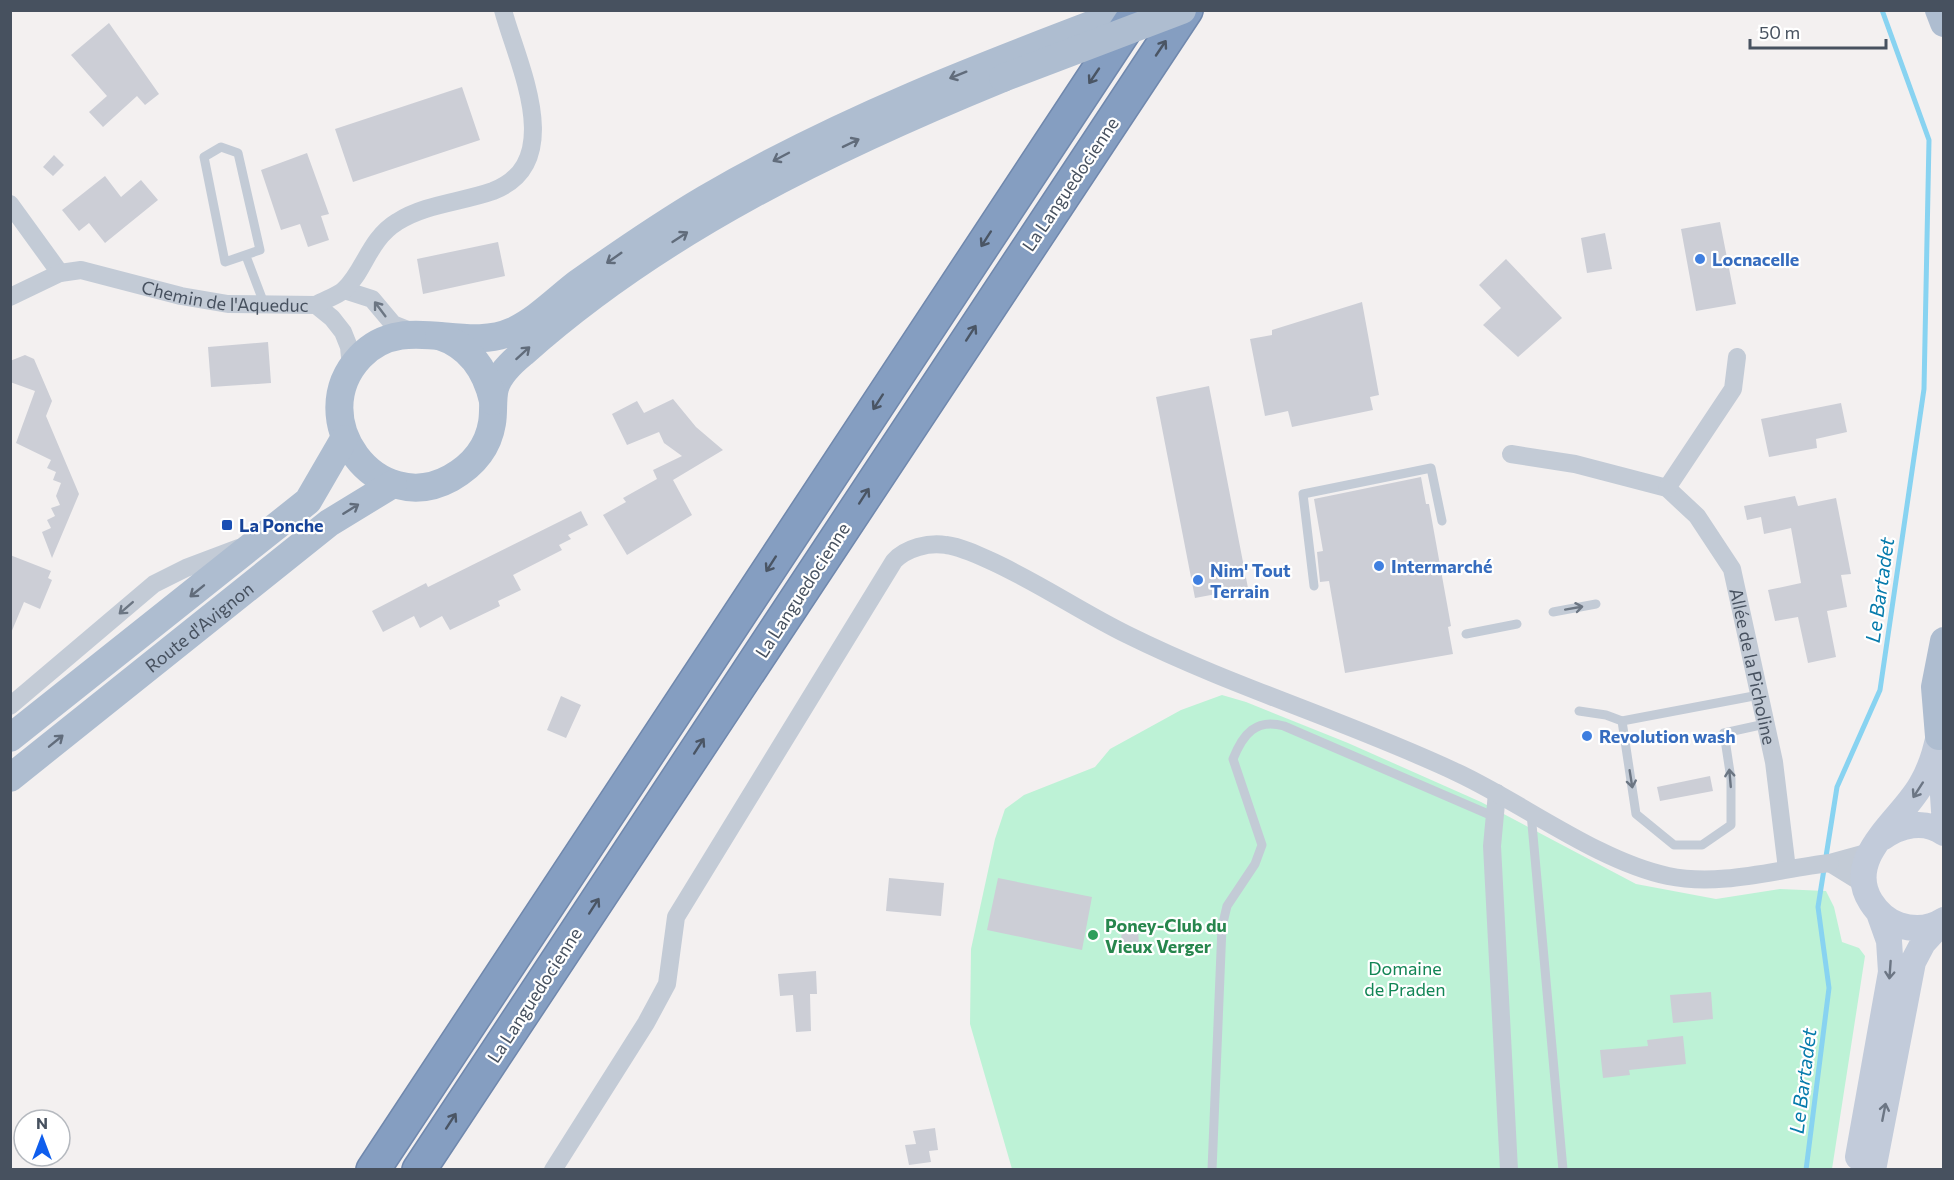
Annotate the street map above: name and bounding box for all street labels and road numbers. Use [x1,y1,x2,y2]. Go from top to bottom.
street label: La Languedocienne [1017,113,1123,255]
street label: Chemin de l'Aqueduc [139,275,309,316]
street label: La Languedocienne [750,518,854,662]
street label: Route d'Avignon [140,577,258,677]
street label: Allée de la Picholine [1725,586,1781,747]
street label: La Languedocienne [482,923,586,1067]

